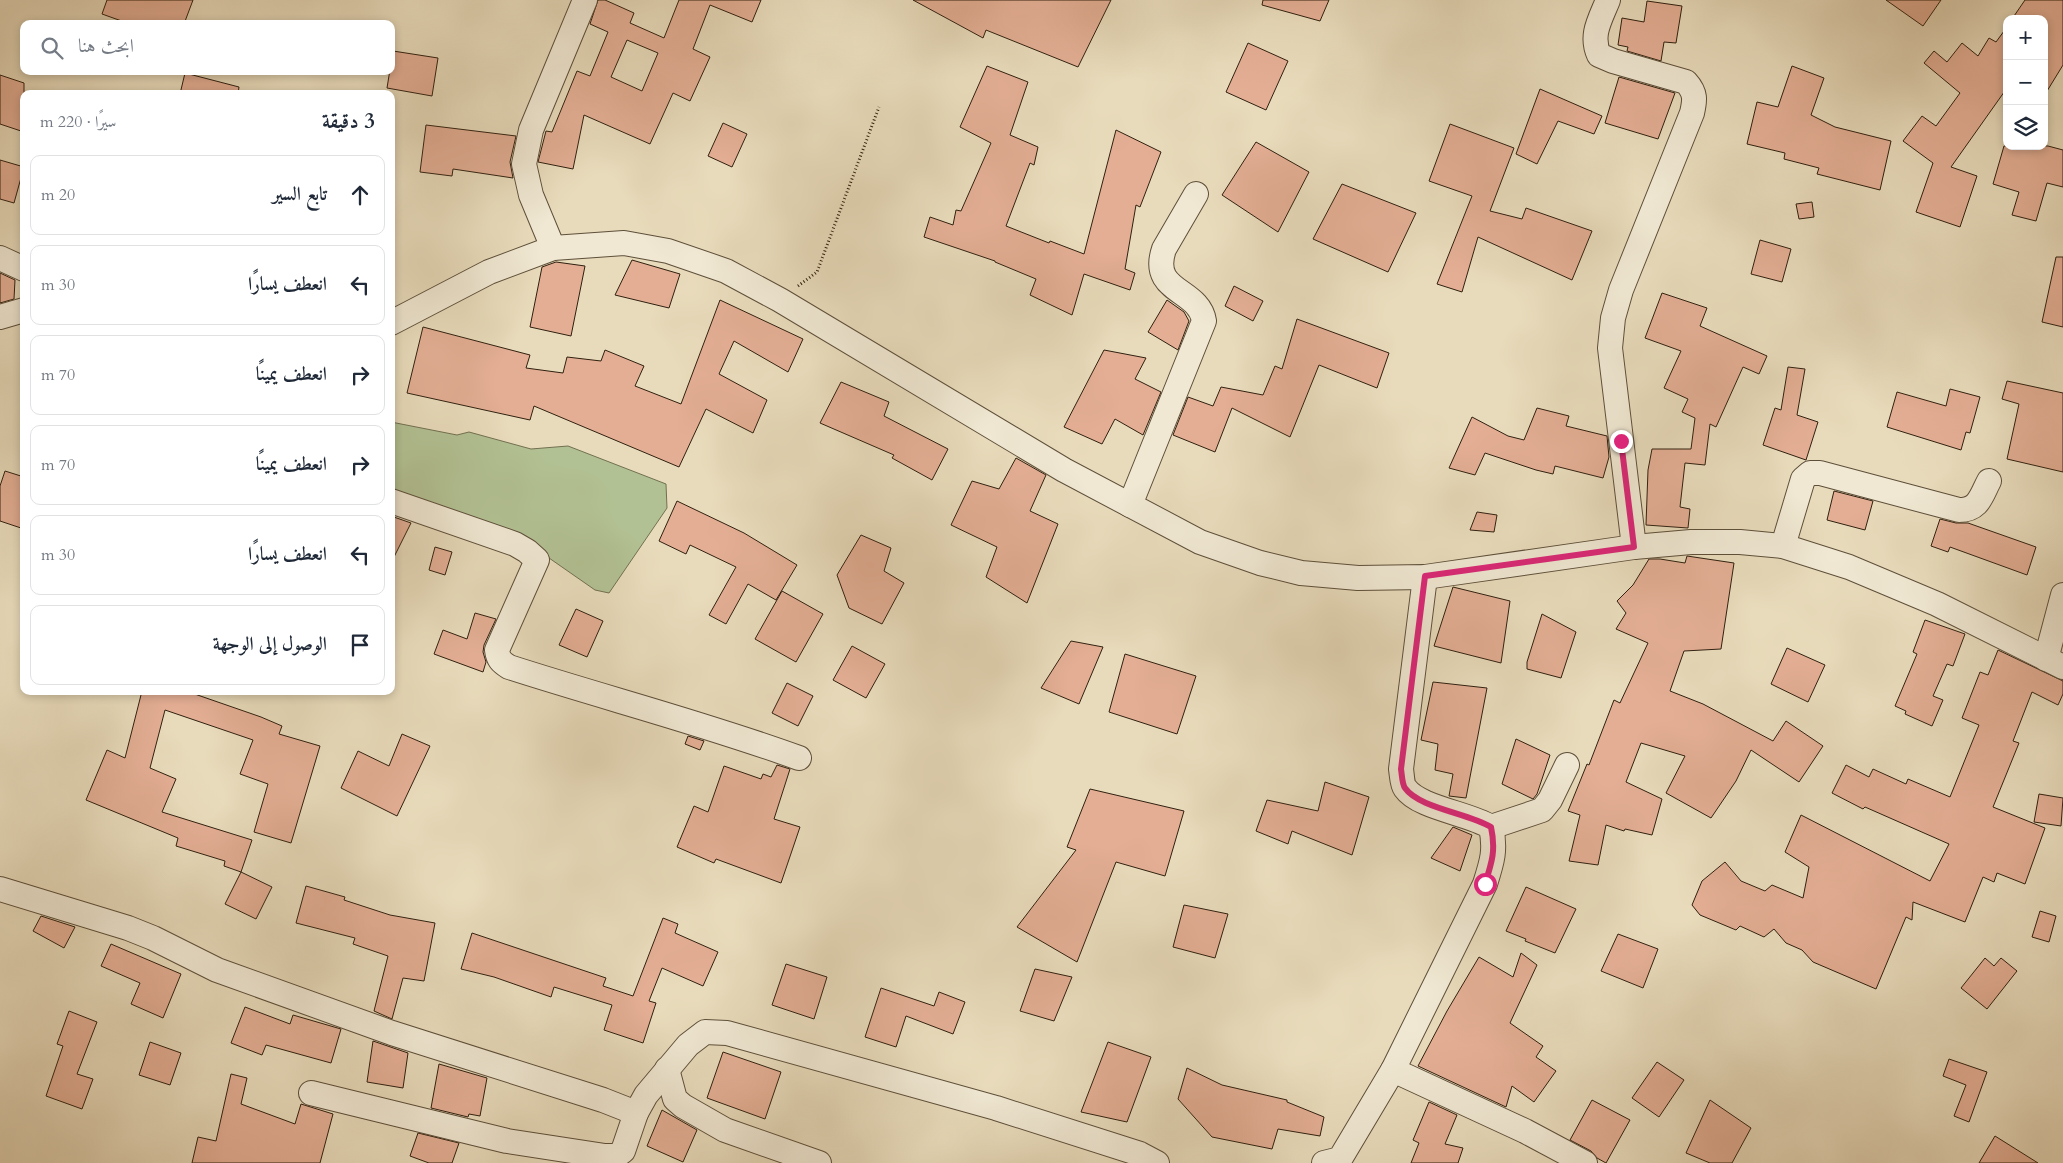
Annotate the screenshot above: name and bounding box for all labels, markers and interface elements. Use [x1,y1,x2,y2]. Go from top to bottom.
map controls [2003,15,2048,150]
button: + [2003,15,2048,60]
search box [20,20,395,75]
text: ابحث هنا [78,33,134,59]
icon: search [38,34,66,62]
button: − [2003,60,2048,105]
button: layers [2003,105,2048,150]
text: 3 دقيقة [322,107,375,136]
text: سيرًا · 220 m [40,111,116,133]
text: تابع السير [272,181,327,207]
icon: ahead [346,181,374,209]
text: 20 m [41,184,75,206]
text: انعطف يسارًا [248,271,327,297]
icon: left [346,271,374,299]
text: 30 m [41,274,75,296]
text: انعطف يمينًا [256,361,327,387]
icon: right [346,361,374,389]
text: 70 m [41,364,75,386]
route end [1610,430,1633,453]
text: انعطف يمينًا [256,451,327,477]
icon: right [346,451,374,479]
text: 70 m [41,454,75,476]
text: انعطف يسارًا [248,541,327,567]
icon: left [346,541,374,569]
text: 30 m [41,544,75,566]
text: الوصول إلى الوجهة [213,631,327,657]
icon: arrive [346,631,374,659]
route start [1474,873,1497,896]

